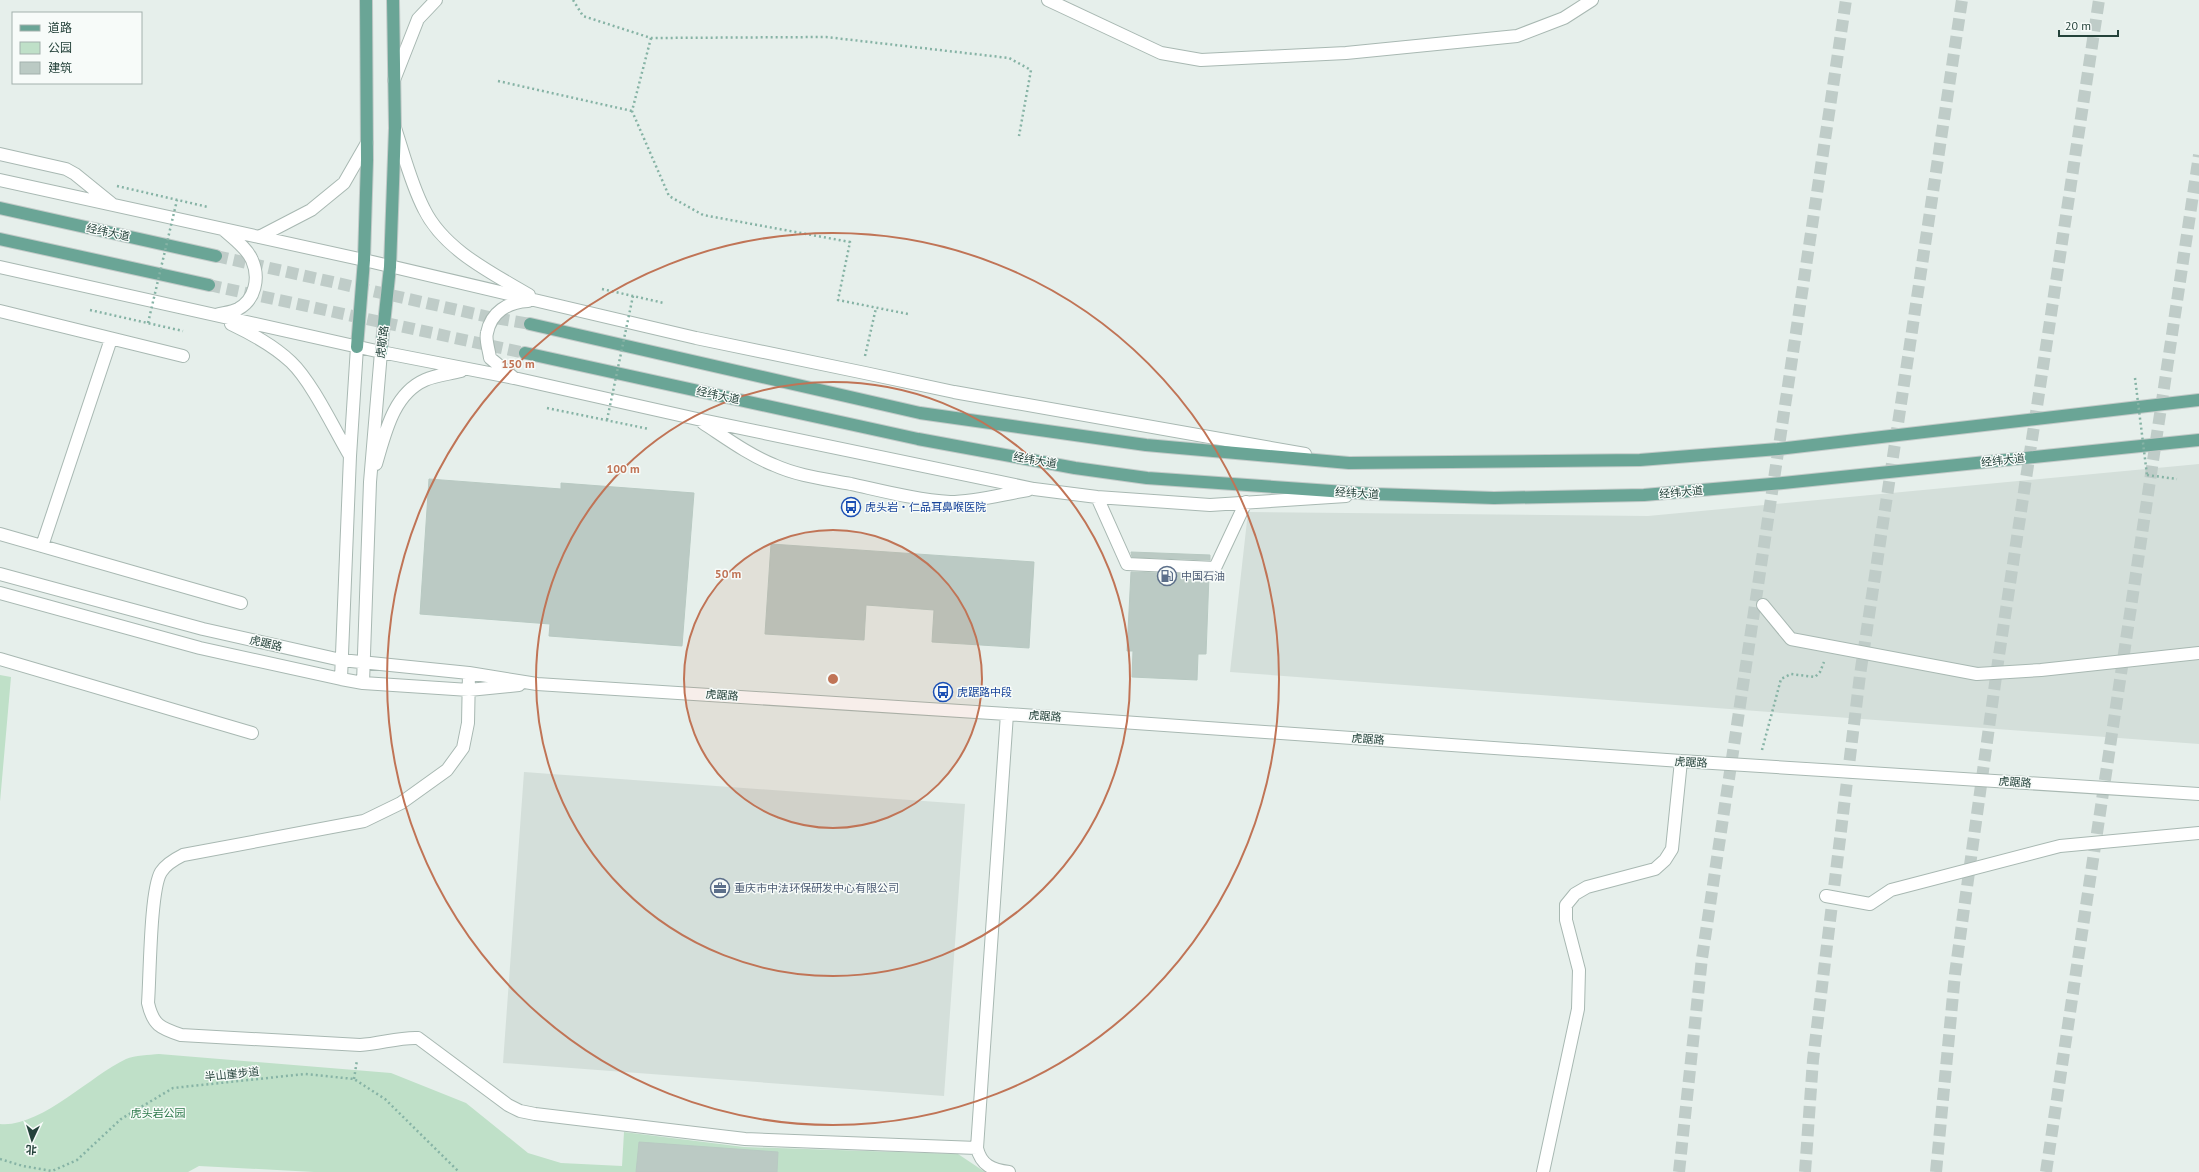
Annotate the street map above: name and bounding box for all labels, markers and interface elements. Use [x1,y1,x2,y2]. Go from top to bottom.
legend [12,12,142,84]
scale bar [2059,12,2118,38]
text: 20 m [2065,18,2091,33]
text: 道路 [48,20,72,35]
text: 公园 [48,40,72,55]
text: 建筑 [48,60,72,75]
street label: 经纬大道 [85,221,131,243]
street label: 虎歇路 [373,325,391,359]
text: 150 m [501,356,535,371]
street label: 经纬大道 [695,384,741,406]
street label: 经纬大道 [1012,449,1058,471]
street label: 经纬大道 [1980,451,2026,469]
text: 100 m [606,461,640,476]
street label: 经纬大道 [1658,483,1704,501]
street label: 经纬大道 [1335,484,1379,502]
bus stop icon: 虎头岩‧仁品耳鼻喉医院 [840,496,862,518]
place label: 虎头岩‧仁品耳鼻喉医院 [865,500,986,514]
fuel station icon: 中国石油 [1156,565,1178,587]
text: 50 m [715,566,741,581]
place label: 中国石油 [1181,569,1225,583]
street label: 虎踞路 [248,632,284,654]
centre of rings [826,672,840,686]
bus stop icon: 虎踞路中段 [932,681,954,703]
place label: 虎踞路中段 [957,685,1012,699]
street label: 虎踞路 [705,687,739,703]
street label: 虎踞路 [1028,708,1062,724]
street label: 虎踞路 [1351,731,1385,747]
street label: 虎踞路 [1674,754,1708,770]
street label: 虎踞路 [1998,774,2032,790]
office icon: 重庆市中法环保研发中心有限公司 [709,877,731,899]
place label: 重庆市中法环保研发中心有限公司 [734,881,899,895]
street label: 半山崖步道 [204,1064,260,1084]
park label: 虎头岩公园 [131,1106,186,1120]
north arrow [12,1120,52,1160]
text: 北 [25,1143,37,1157]

